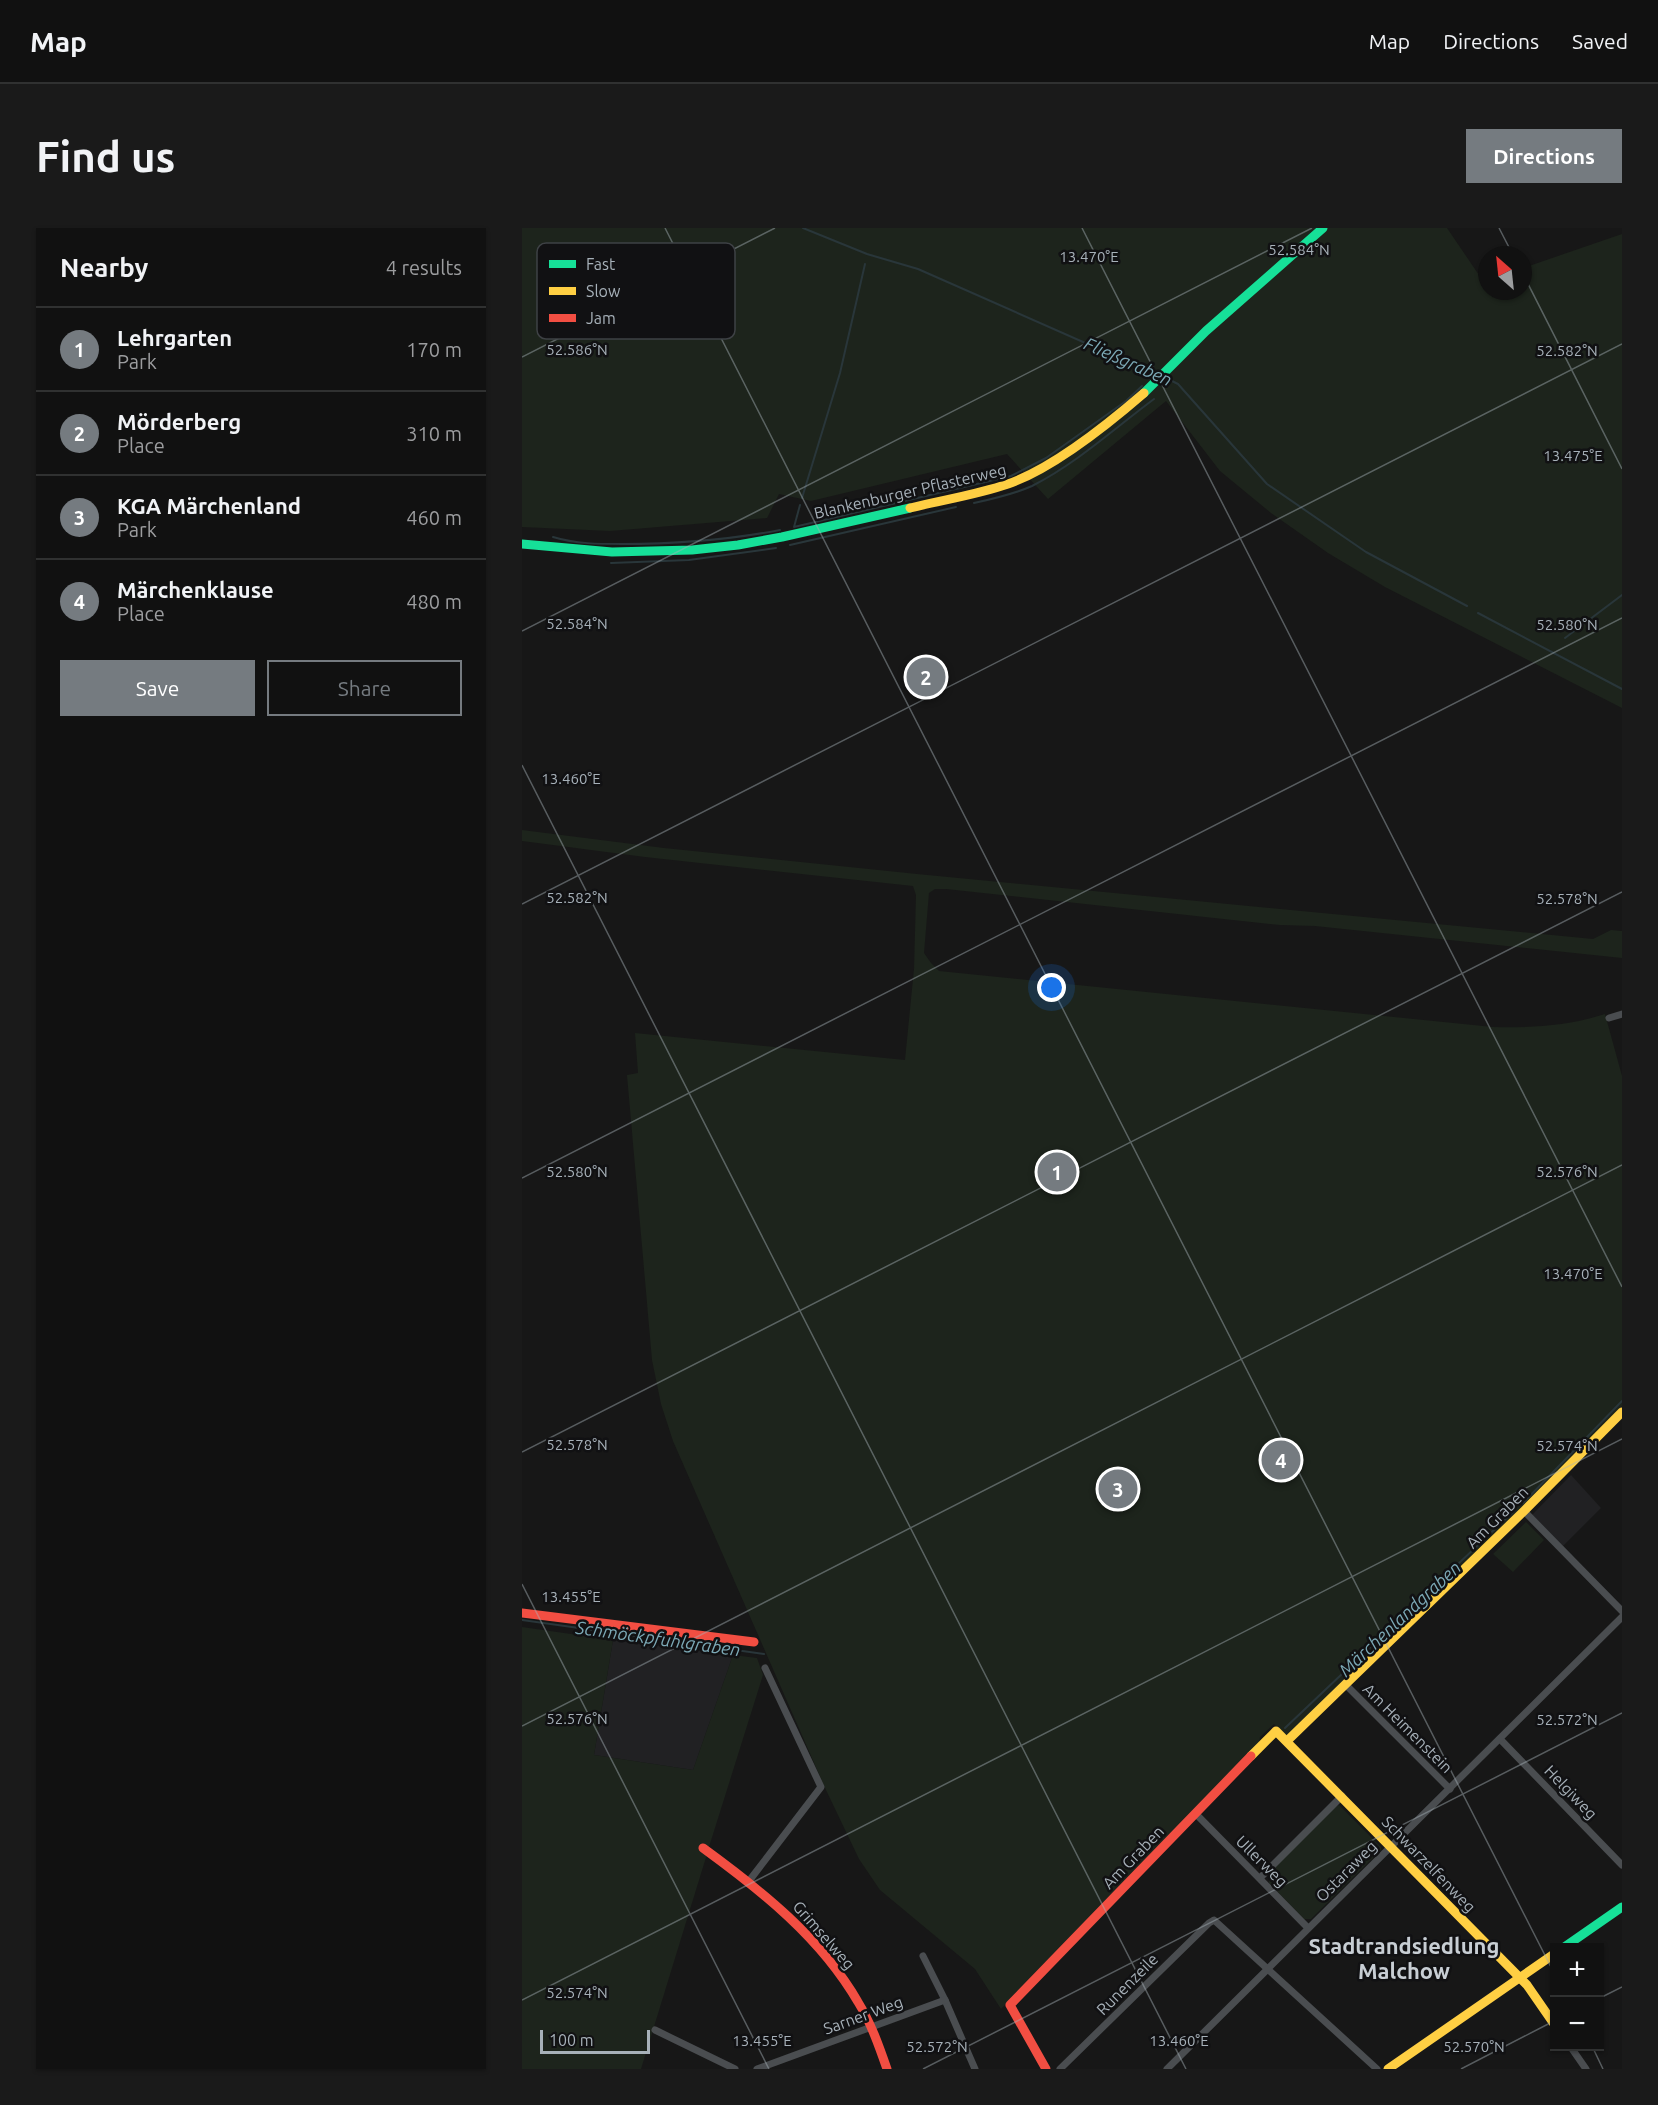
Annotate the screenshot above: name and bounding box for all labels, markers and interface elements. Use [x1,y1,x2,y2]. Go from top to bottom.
text: Map [30,26,87,57]
text: Map [1369,29,1410,53]
text: Directions [1443,29,1539,53]
text: Saved [1572,29,1628,53]
button: Directions [1466,129,1622,183]
text: Find us [36,133,175,180]
text: 52.584°N [1268,241,1330,258]
legend [537,243,735,339]
north arrow [1478,246,1532,300]
text: 13.470°E [1059,248,1119,265]
text: Nearby [60,253,148,282]
text: Fast [586,255,616,273]
text: 4 results [386,256,462,279]
text: Slow [586,282,621,300]
text: Jam [586,309,616,327]
text: Lehrgarten [117,325,232,350]
water label: Fließgraben [1081,333,1175,390]
text: 1 [74,338,85,361]
text: 170 m [406,338,462,361]
text: 52.586°N [546,341,608,358]
text: 52.582°N [1536,342,1598,359]
text: Park [117,350,157,373]
text: Mörderberg [117,409,241,434]
text: 2 [74,422,85,445]
text: 310 m [406,422,462,445]
text: Place [117,434,165,457]
text: 13.475°E [1543,447,1603,464]
street label: Blankenburger Pflasterweg [812,460,1008,522]
text: KGA Märchenland [117,493,301,518]
text: 3 [74,506,85,529]
text: 460 m [406,506,462,529]
text: Park [117,518,157,541]
text: Märchenklause [117,577,274,602]
text: 4 [74,590,85,613]
text: 480 m [406,590,462,613]
text: Place [117,602,165,625]
text: 52.584°N [546,615,608,632]
text: 52.580°N [1536,616,1598,633]
pin: 2 [906,654,946,700]
button: Save [60,660,255,716]
button: Share [267,660,462,716]
text: 13.460°E [541,770,601,787]
text: 52.582°N [546,889,608,906]
text: 52.578°N [1536,890,1598,907]
your location [1037,973,1066,1002]
pin: 1 [1038,1150,1076,1194]
text: 52.580°N [546,1163,608,1180]
text: 52.576°N [1536,1163,1598,1180]
text: 13.470°E [1543,1265,1603,1282]
text: 52.578°N [546,1436,608,1453]
text: 52.574°N [1536,1437,1598,1454]
pin: 4 [1262,1438,1300,1482]
pin: 3 [1098,1466,1138,1512]
street label: Am Graben [1462,1482,1532,1552]
water label: Märchenlandgraben [1334,1557,1464,1680]
text: 13.455°E [541,1588,601,1605]
water label: Schmöckpfuhlgraben [573,1616,742,1660]
street label: Am Heimenstein [1360,1680,1456,1776]
text: 52.576°N [546,1710,608,1727]
text: 52.572°N [1536,1711,1598,1728]
street label: Helgiweg [1541,1761,1601,1823]
street label: Schwarzelfenweg [1379,1812,1479,1916]
street label: Am Graben [1099,1822,1167,1892]
street label: Ullerweg [1233,1832,1291,1890]
street label: Ostaraweg [1312,1837,1380,1905]
street label: Grimselweg [789,1897,859,1973]
district label: Stadtrandsiedlung Malchow [1309,1933,1499,1983]
map controls [1550,1943,1604,2051]
button: + [1550,1943,1604,1997]
street label: Runenzeile [1093,1950,1161,2018]
text: 52.574°N [546,1984,608,2001]
street label: Sarner Weg [821,1992,905,2038]
button: − [1550,1997,1604,2051]
scale bar [540,2027,650,2054]
text: 100 m [549,2031,594,2049]
text: 13.455°E [732,2032,792,2049]
text: 13.460°E [1149,2032,1209,2049]
text: 52.572°N [906,2038,968,2055]
text: 52.570°N [1443,2038,1505,2055]

